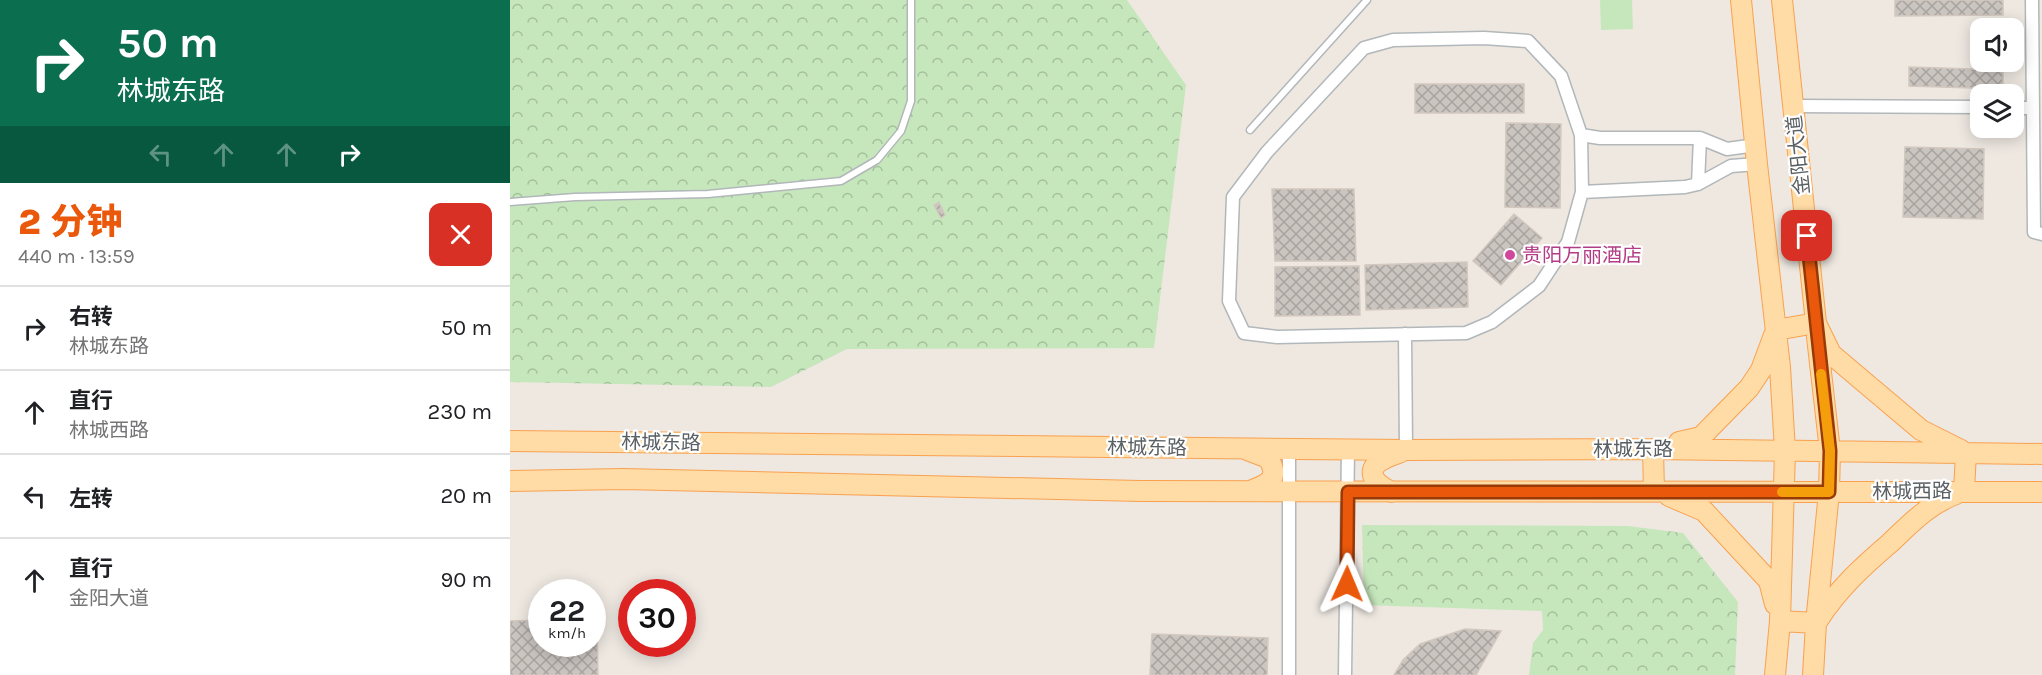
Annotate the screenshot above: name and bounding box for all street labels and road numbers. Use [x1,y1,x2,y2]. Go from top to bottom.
street label: 金阳大道 [1783,114,1814,196]
street label: 林城东路 [621,430,701,455]
street label: 林城东路 [1107,435,1187,460]
street label: 林城东路 [1593,438,1673,461]
street label: 林城西路 [1872,479,1952,504]

